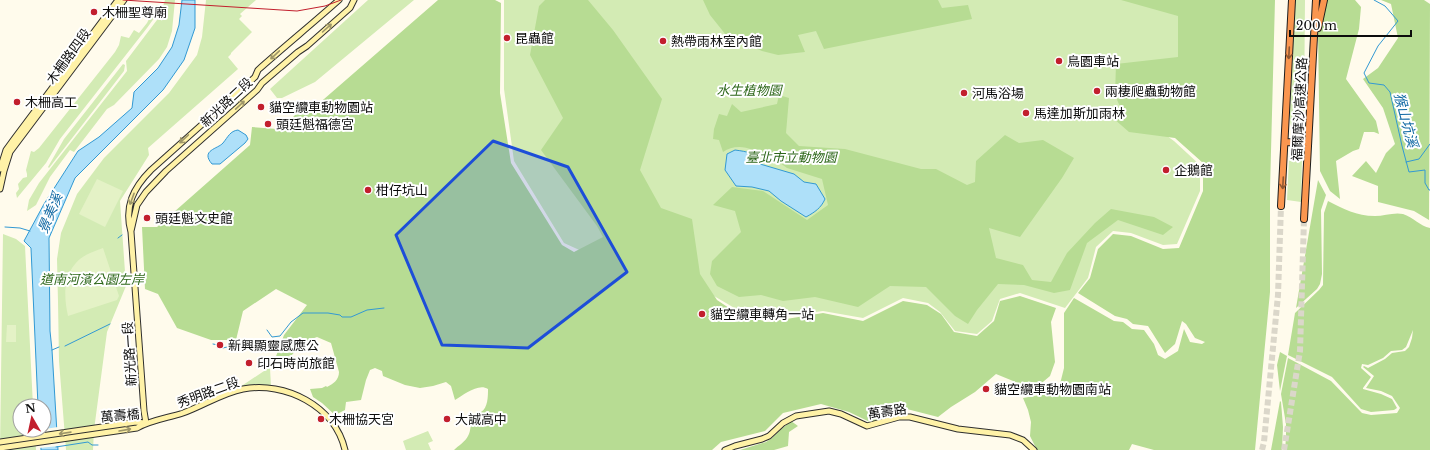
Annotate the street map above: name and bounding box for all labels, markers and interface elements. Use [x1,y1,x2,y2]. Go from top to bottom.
place label: 木柵聖尊廟 [102,4,167,21]
marker: 木柵聖尊廟 [89,7,99,17]
scale bar [1290,12,1411,38]
text: 200 m [1296,18,1337,33]
one-way arrow [321,24,332,33]
street label: 木柵路四段 [42,25,94,88]
place label: 昆蟲館 [515,30,554,47]
marker: 昆蟲館 [502,33,512,43]
place label: 熱帶雨林室內館 [671,33,762,50]
marker: 熱帶雨林室內館 [658,36,668,46]
one-way arrow [1285,46,1293,59]
one-way arrow [270,50,280,60]
place label: 鳥園車站 [1067,53,1119,70]
marker: 鳥園車站 [1054,56,1064,66]
street label: 福爾摩沙高速公路 [1288,57,1311,161]
street label: 新光路二段 [197,74,256,131]
park label: 水生植物園 [716,82,783,99]
place label: 兩棲爬蟲動物館 [1105,83,1196,100]
place label: 河馬浴場 [972,85,1024,102]
marker: 兩棲爬蟲動物館 [1092,86,1102,96]
marker: 河馬浴場 [959,88,969,98]
water label: 猴山坑溪 [1390,91,1422,151]
place label: 木柵高工 [25,94,77,111]
marker: 木柵高工 [12,97,22,107]
place label: 貓空纜車動物園站 [269,99,373,116]
one-way arrow [235,101,245,110]
marker: 貓空纜車動物園站 [256,102,266,112]
place label: 馬達加斯加雨林 [1034,105,1125,122]
marker: 馬達加斯加雨林 [1021,108,1031,118]
place label: 頭廷魁福德宮 [276,116,354,133]
marker: 頭廷魁福德宮 [263,119,273,129]
one-way arrow [179,135,189,144]
park label: 臺北市立動物園 [745,149,838,166]
place label: 企鵝館 [1174,162,1213,179]
marker: 企鵝館 [1161,165,1171,175]
one-way arrow [1279,176,1286,189]
place label: 柑仔坑山 [376,182,428,199]
marker: 柑仔坑山 [363,185,373,195]
water label: 景美溪 [34,188,67,236]
one-way arrow [127,192,135,204]
place label: 頭廷魁文史館 [155,210,233,227]
marker: 頭廷魁文史館 [142,213,152,223]
park label: 道南河濱公園左岸 [40,271,146,288]
place label: 貓空纜車轉角一站 [710,306,814,323]
marker: 貓空纜車轉角一站 [697,309,707,319]
street label: 新光路一段 [119,321,140,387]
place label: 新興顯靈感應公 [228,337,319,354]
marker: 新興顯靈感應公 [215,340,225,350]
place label: 印石時尚旅館 [257,355,335,372]
marker: 印石時尚旅館 [244,358,254,368]
street label: 秀明路二段 [175,373,242,412]
place label: 貓空纜車動物園南站 [994,381,1111,398]
marker: 貓空纜車動物園南站 [981,384,991,394]
north arrow [12,398,52,438]
text: N [24,400,37,416]
street label: 萬壽路 [867,400,908,423]
street label: 萬壽橋 [100,405,140,426]
place label: 木柵協天宮 [329,411,394,428]
place label: 大誠高中 [455,411,507,428]
marker: 木柵協天宮 [316,414,326,424]
marker: 大誠高中 [442,414,452,424]
one-way arrow [118,426,131,434]
one-way arrow [59,429,72,437]

